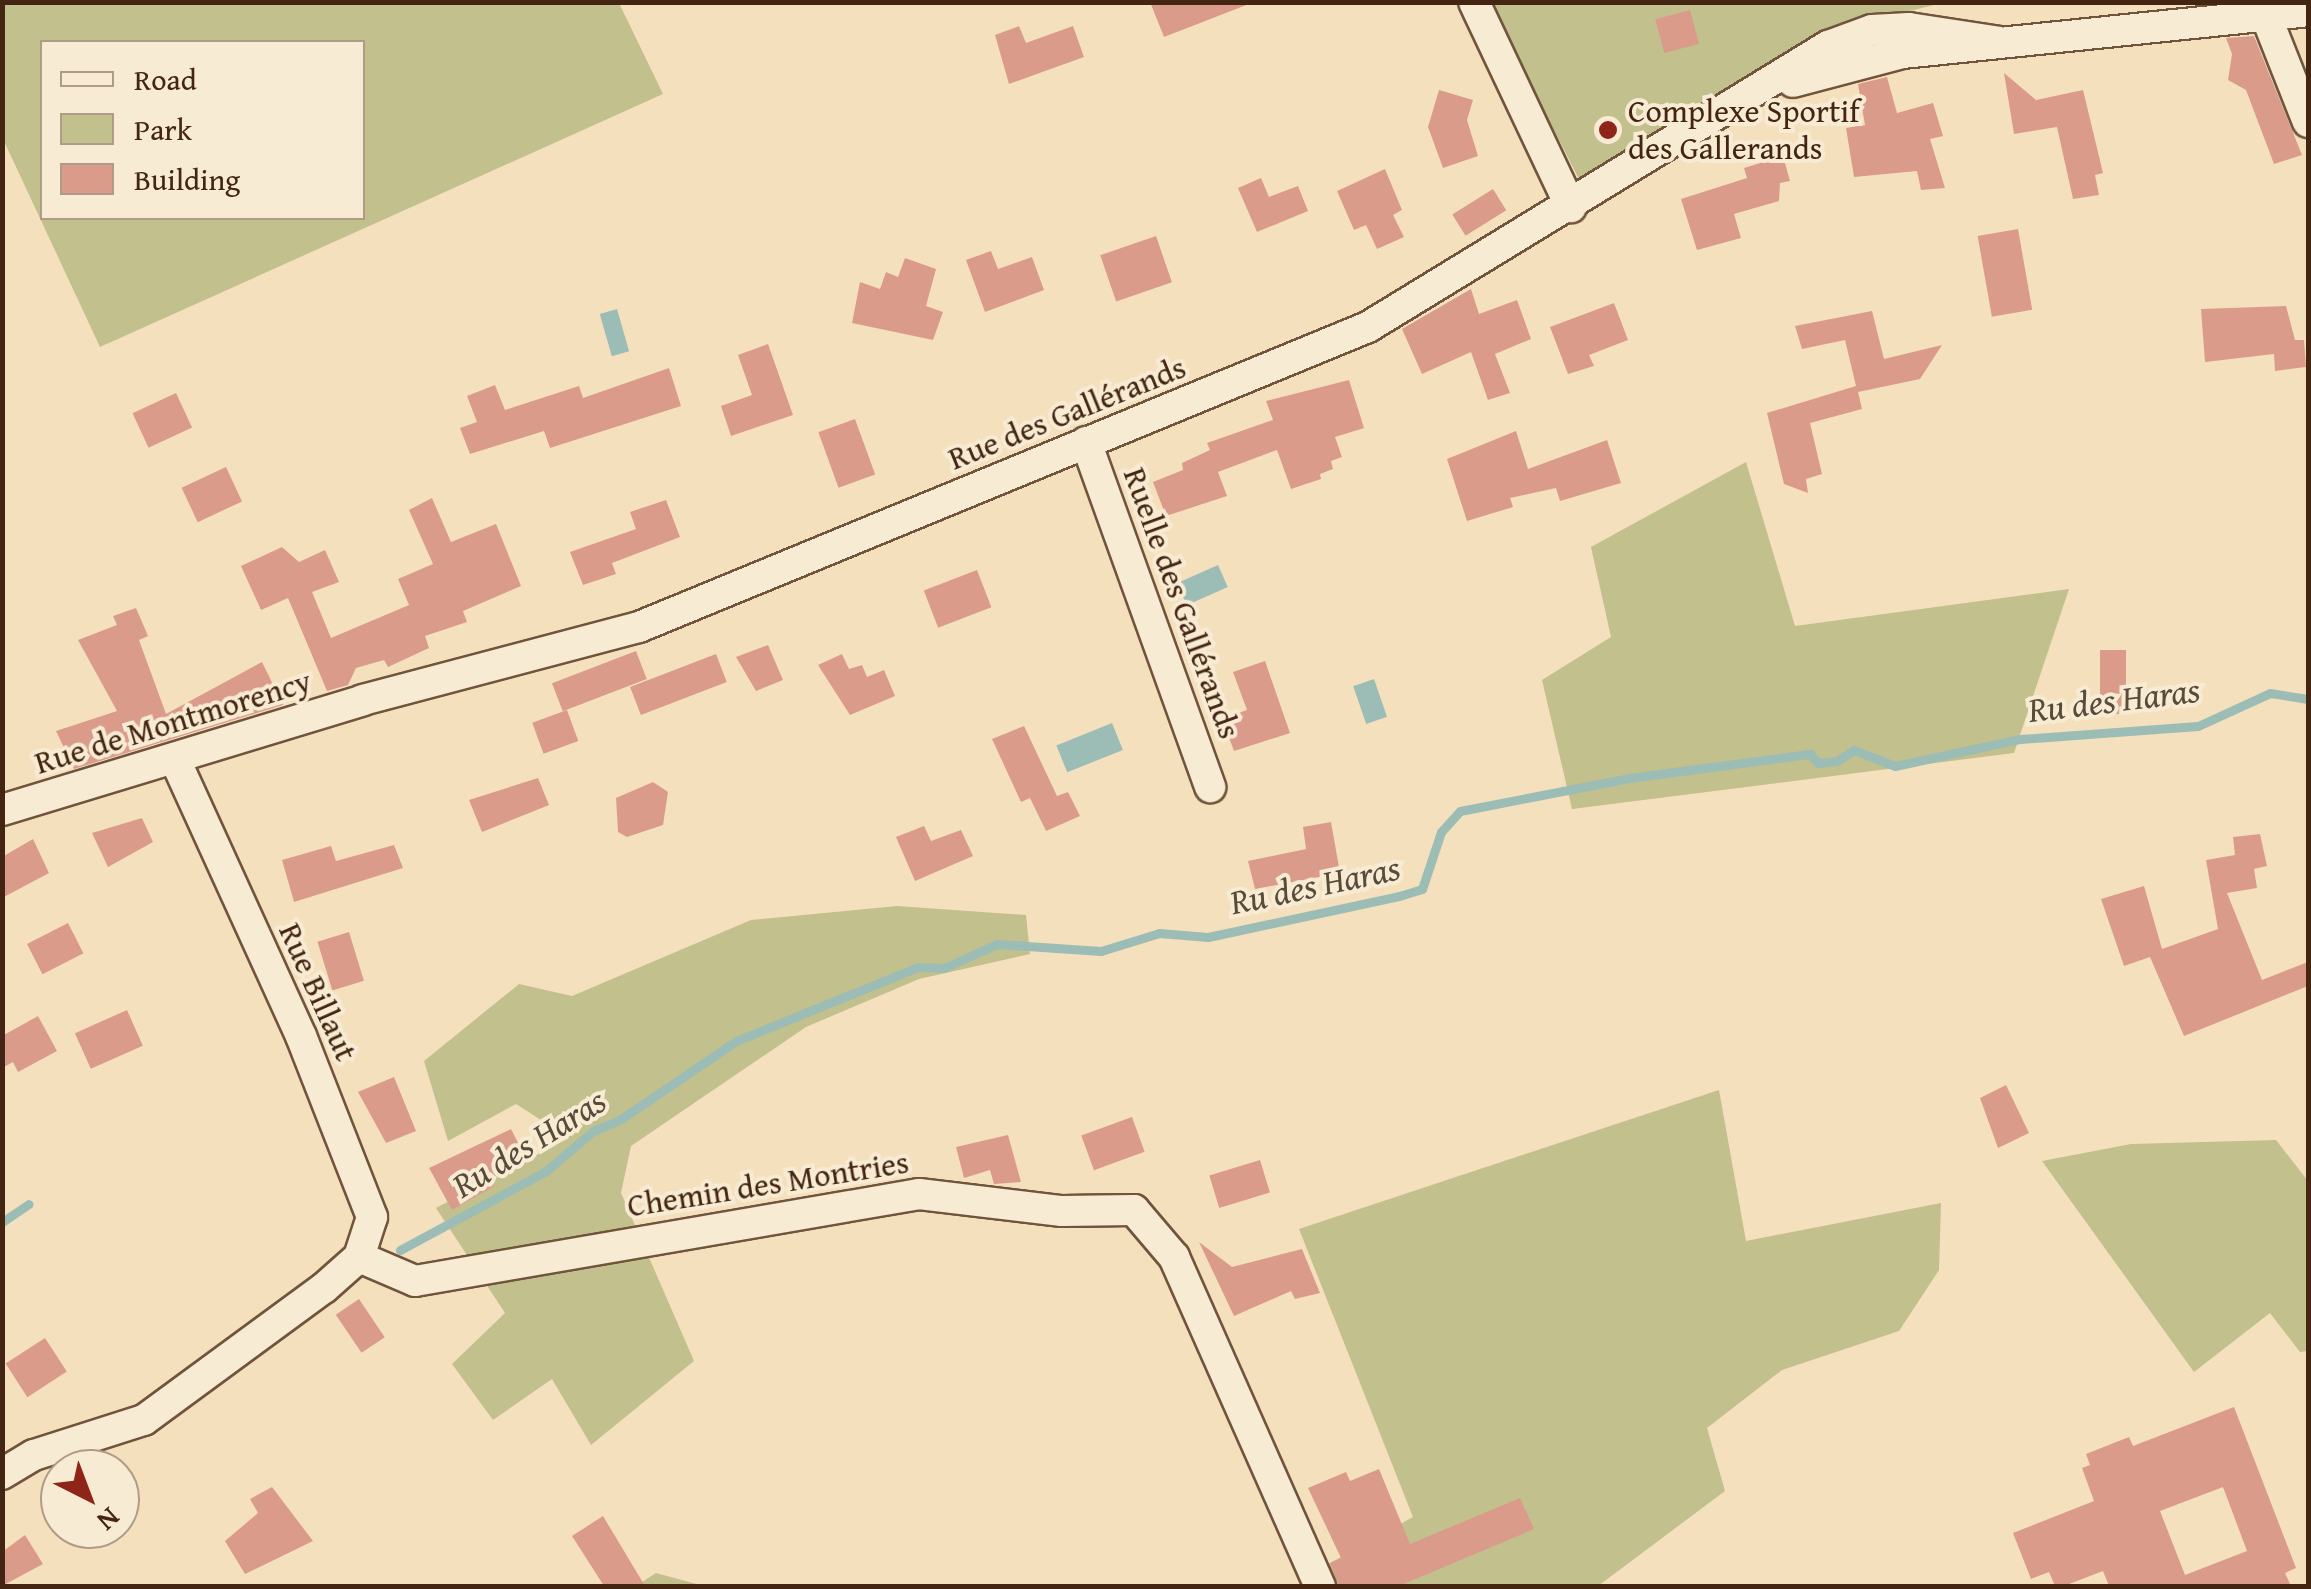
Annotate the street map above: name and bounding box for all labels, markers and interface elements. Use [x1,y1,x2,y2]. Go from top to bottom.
legend [40,40,365,220]
text: Road [134,57,197,101]
place label: Complexe Sportif des Gallerands [1628,93,1859,168]
text: Park [134,107,192,151]
marker: Complexe Sportif des Gallerands [1597,119,1619,141]
text: Building [134,157,240,201]
street label: Rue des Gallérands [943,348,1191,478]
street label: Ruelle des Gallérands [1115,462,1249,744]
street label: Rue de Montmorency [30,662,316,782]
water label: Ru des Haras [2026,669,2202,731]
water label: Ru des Haras [1226,847,1404,923]
street label: Rue Billaut [271,917,365,1067]
water label: Ru des Haras [445,1079,613,1207]
street label: Chemin des Montries [625,1143,911,1225]
north arrow [40,1449,140,1549]
text: N [88,1499,130,1542]

